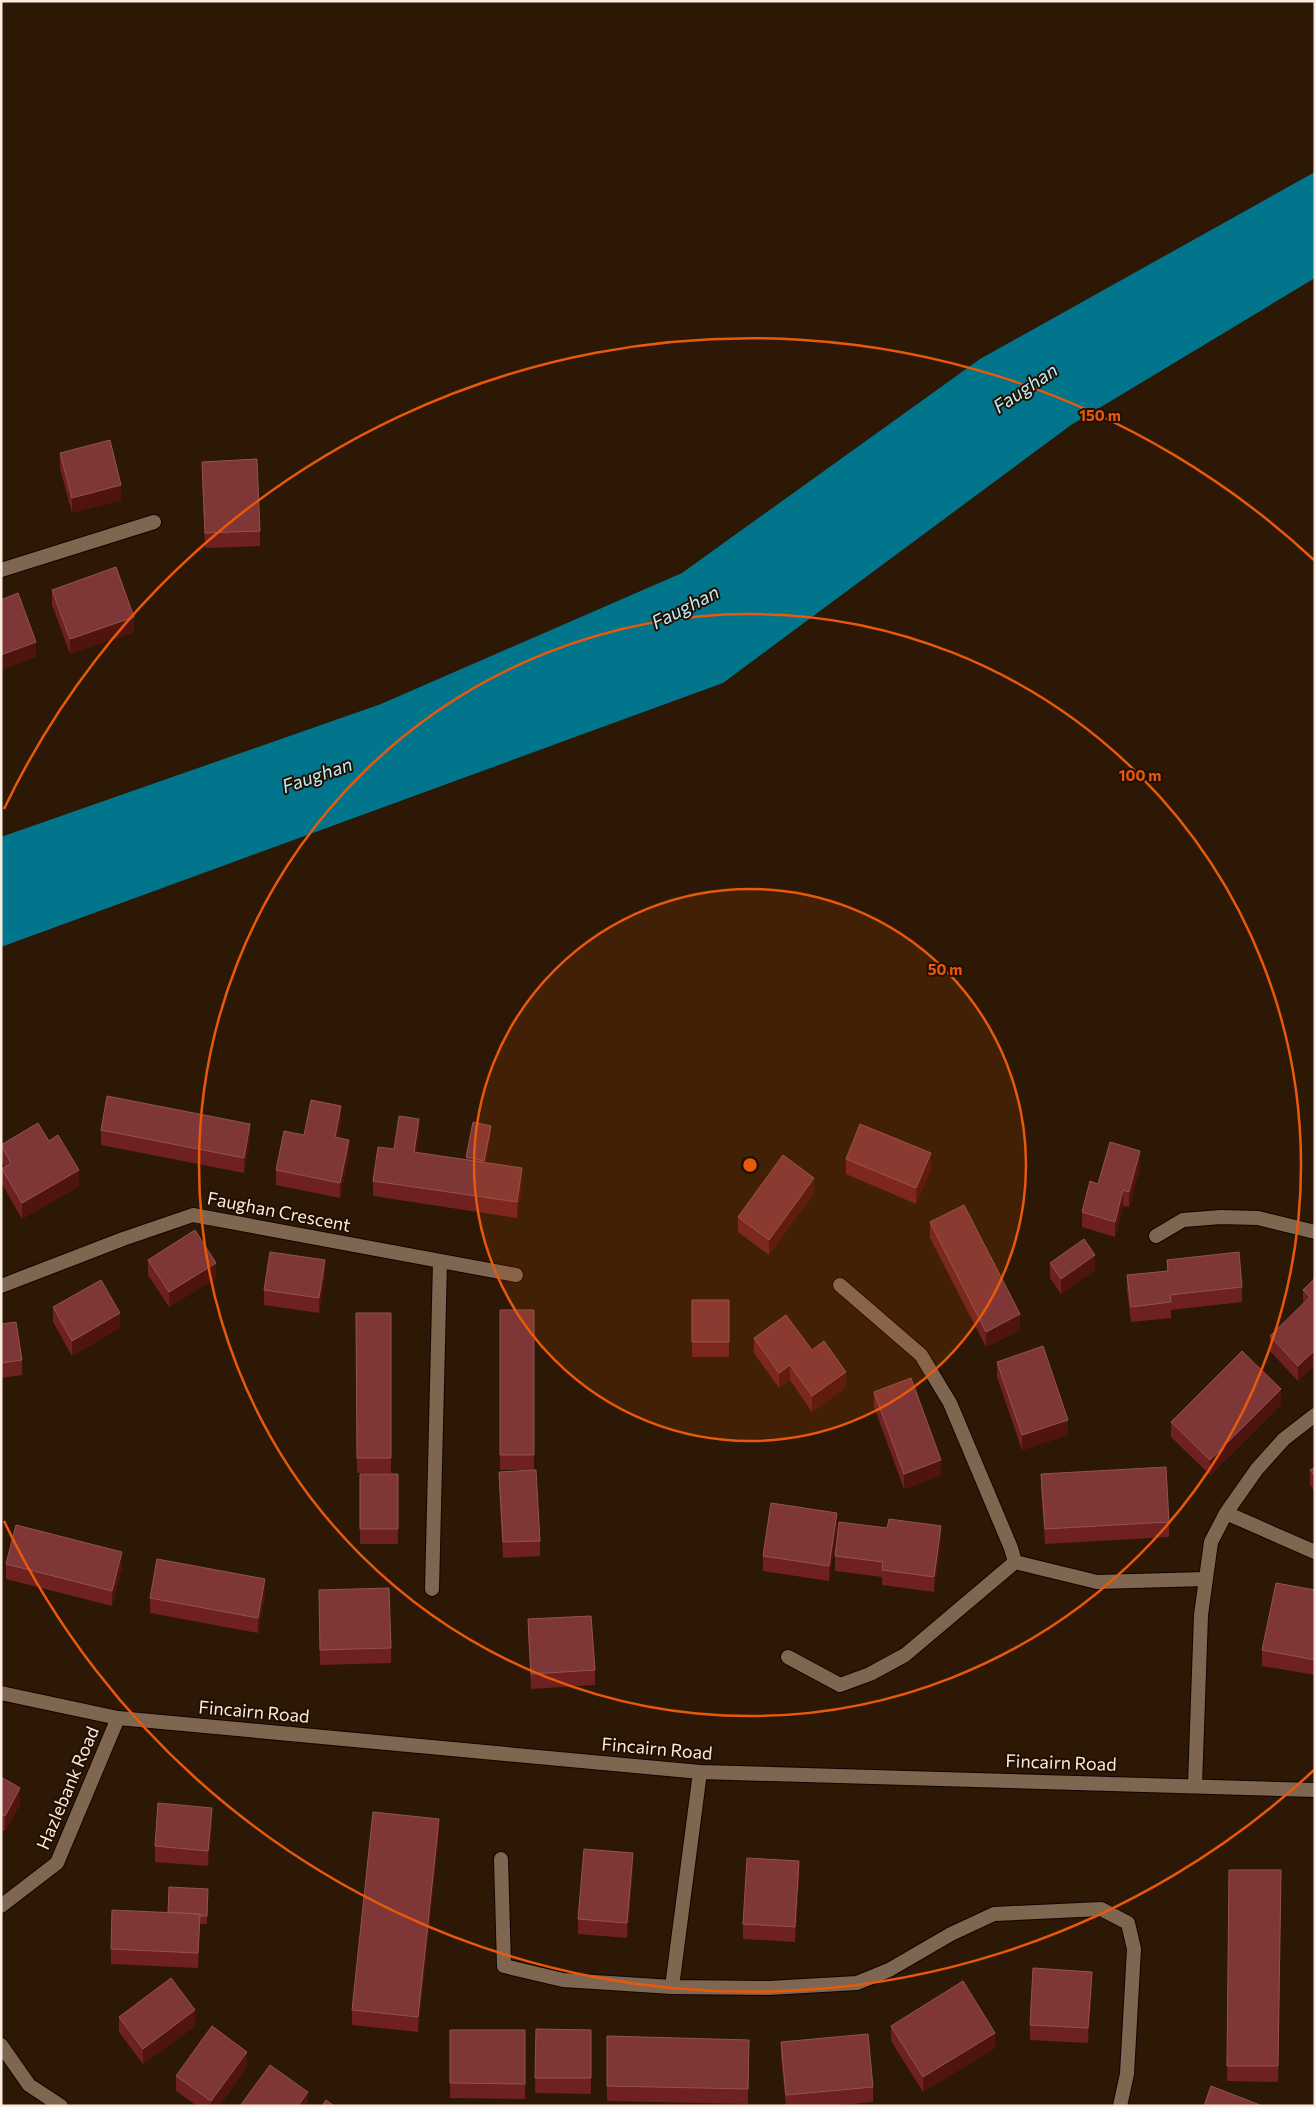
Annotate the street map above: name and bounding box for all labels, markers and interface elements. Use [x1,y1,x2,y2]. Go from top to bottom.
water label: Faughan [988,358,1062,418]
text: 150 m [1079,406,1121,424]
water label: Faughan [647,580,723,633]
water label: Faughan [279,752,355,797]
text: 100 m [1119,766,1161,784]
text: 50 m [928,960,962,978]
centre of rings [741,1156,759,1174]
street label: Faughan Crescent [206,1186,353,1236]
street label: Fincairn Road [198,1695,310,1727]
street label: Hazlebank Road [31,1723,103,1852]
street label: Fincairn Road [601,1732,713,1764]
street label: Fincairn Road [1005,1749,1117,1775]

